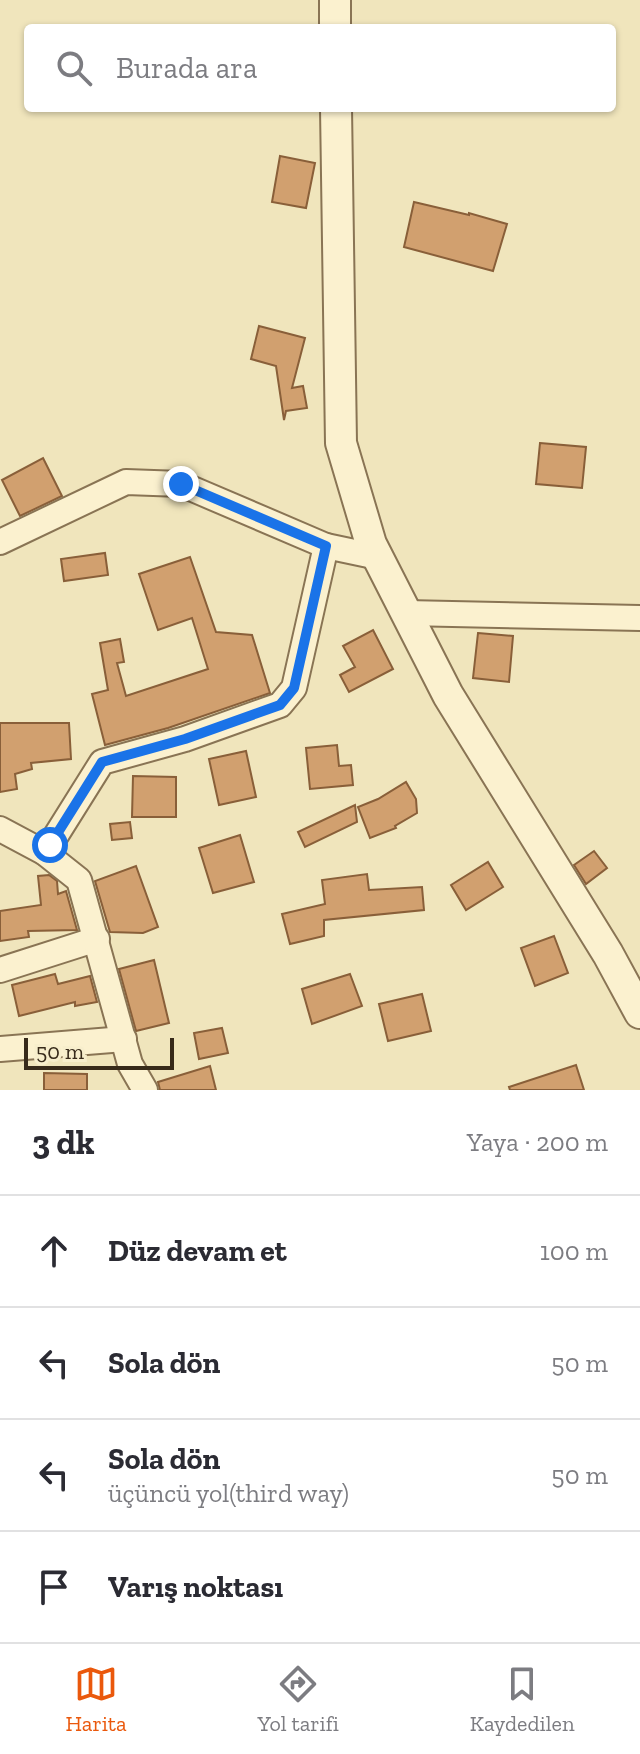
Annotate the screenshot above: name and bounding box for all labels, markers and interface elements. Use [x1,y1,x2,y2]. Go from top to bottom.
search box [24,24,616,112]
icon: search [52,46,96,90]
text: Burada ara [116,50,257,86]
route end [163,466,199,502]
route start [32,827,68,863]
scale bar [24,1034,174,1070]
text: 50 m [36,1038,84,1065]
text: 3 dk [32,1122,95,1163]
text: Yaya · 200 m [467,1126,608,1158]
icon: ahead [32,1229,76,1273]
text: Düz devam et [108,1233,287,1269]
text: 100 m [540,1235,608,1267]
icon: left [32,1341,76,1385]
text: Sola dön [108,1345,220,1381]
text: 50 m [551,1347,608,1379]
text: Sola dön [108,1441,220,1477]
icon: left [32,1453,76,1497]
text: 50 m [551,1459,608,1491]
text: üçüncü yol(third way) [108,1477,349,1509]
icon: arrive [32,1565,76,1609]
text: Varış noktası [108,1569,283,1605]
tab: Harita [65,1662,127,1737]
tab: Yol tarifi [258,1662,339,1737]
tab: Kaydedilen [470,1662,575,1737]

